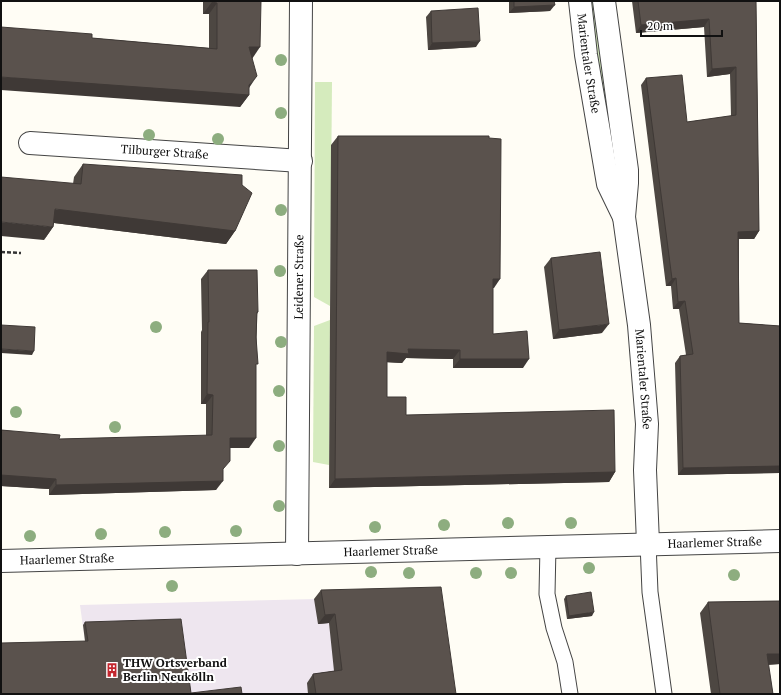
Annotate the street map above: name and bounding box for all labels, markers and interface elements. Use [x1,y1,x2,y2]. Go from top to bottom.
scale bar [641,12,722,38]
street label: Marientaler Straße [574,13,604,114]
text: 20 m [647,18,674,33]
street label: Tilburger Straße [120,141,209,162]
street label: Leidener Straße [291,234,306,320]
street label: Marientaler Straße [632,328,655,430]
street label: Haarlemer Straße [667,533,762,551]
street label: Haarlemer Straße [344,542,438,559]
street label: Haarlemer Straße [20,550,114,568]
place label: THW Ortsverband Berlin Neukölln [123,655,228,684]
building icon: THW Ortsverband Berlin Neukölln [104,662,120,678]

